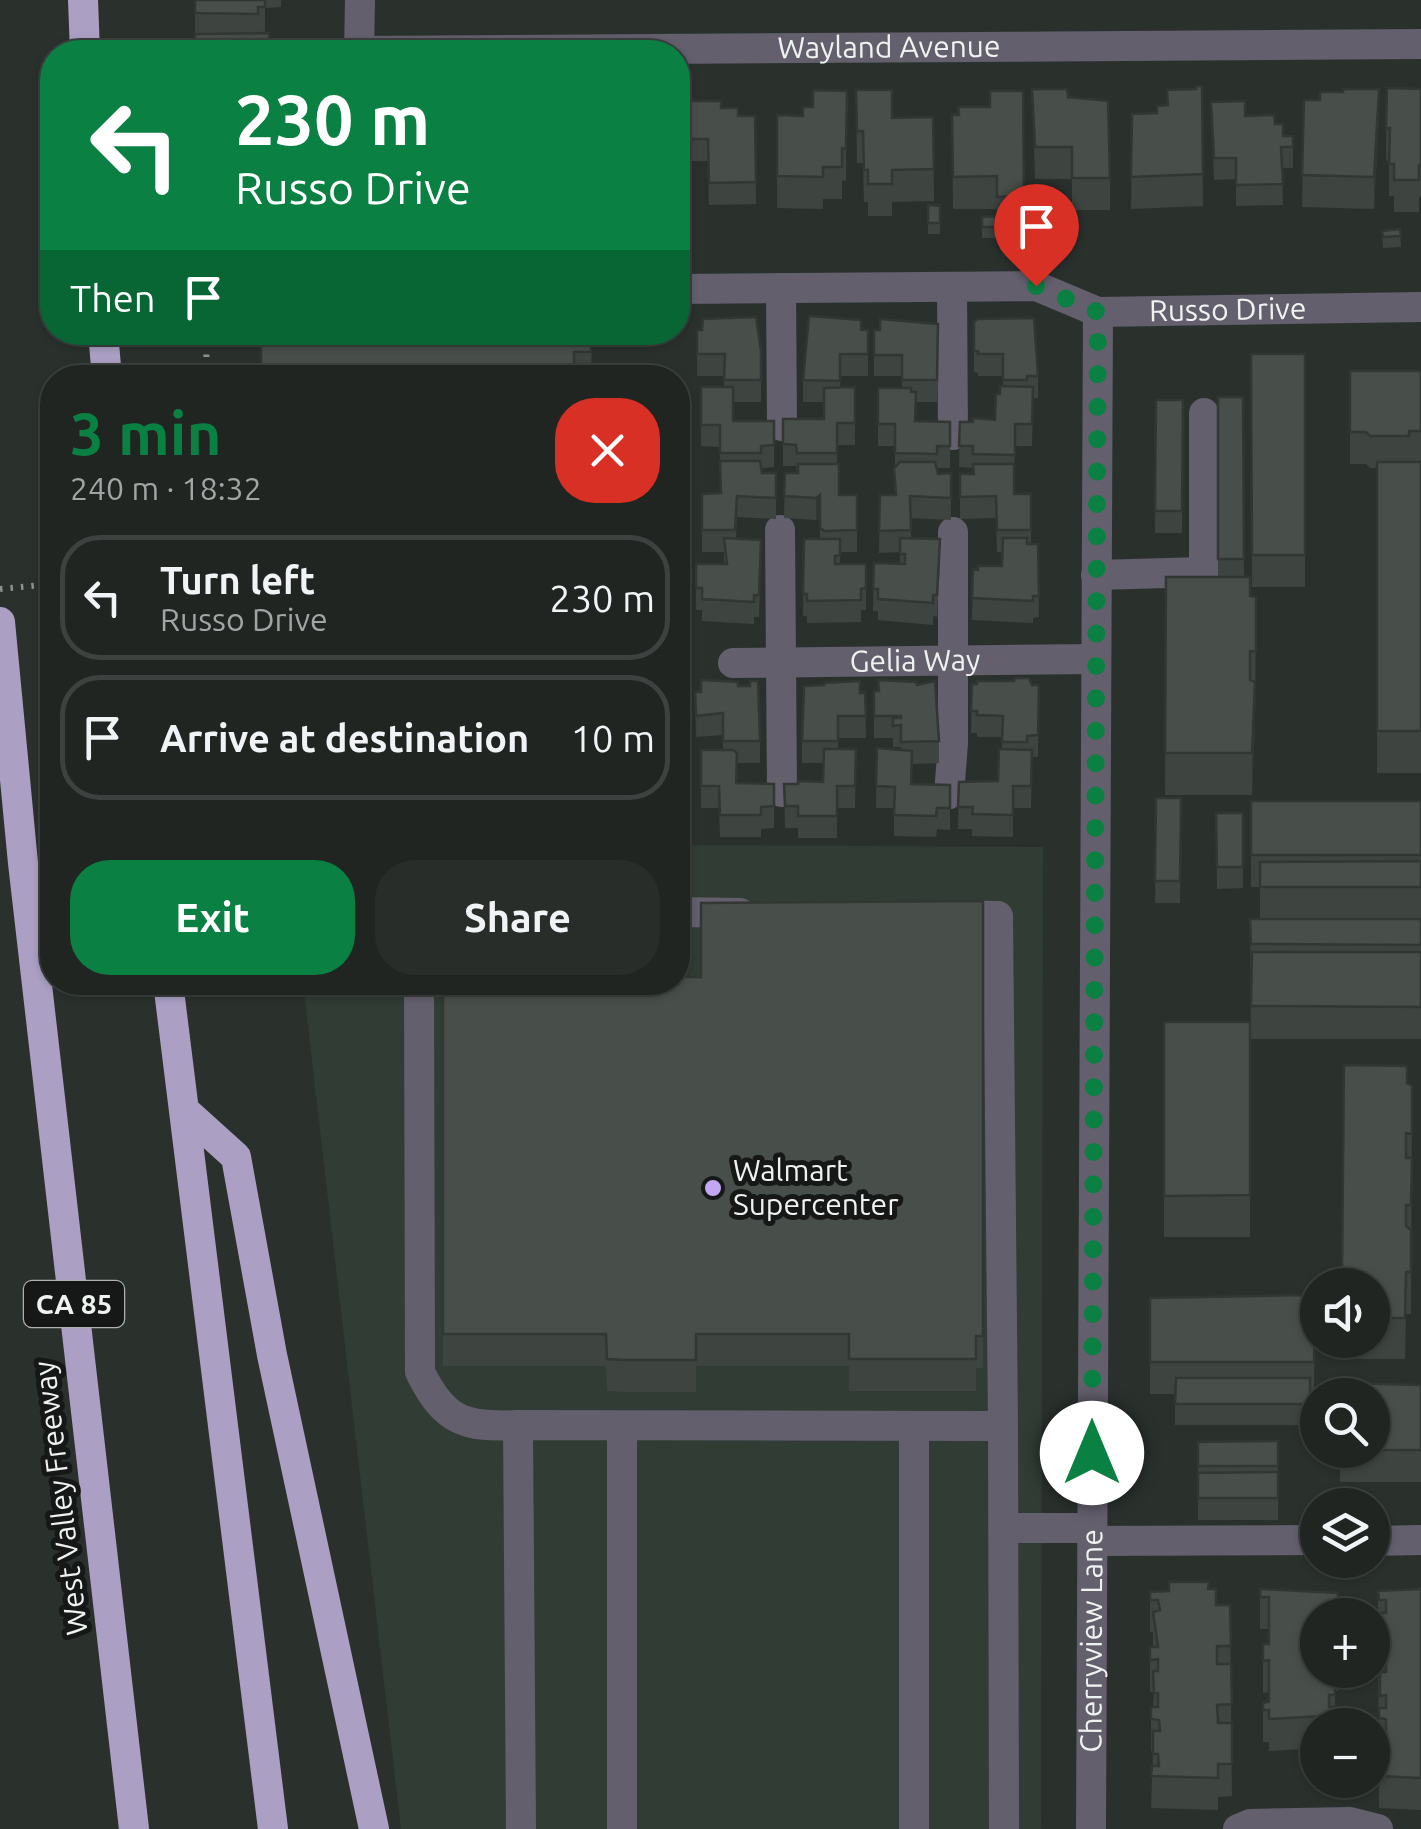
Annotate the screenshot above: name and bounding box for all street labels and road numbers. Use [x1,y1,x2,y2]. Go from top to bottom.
street label: Wayland Avenue [777,29,1001,64]
street label: Russo Drive [1149,291,1307,327]
street label: Gelia Way [849,642,981,678]
road number: CA 85 [24,1281,124,1327]
street label: West Valley Freeway [26,1359,94,1637]
street label: Cherryview Lane [1073,1529,1108,1753]

